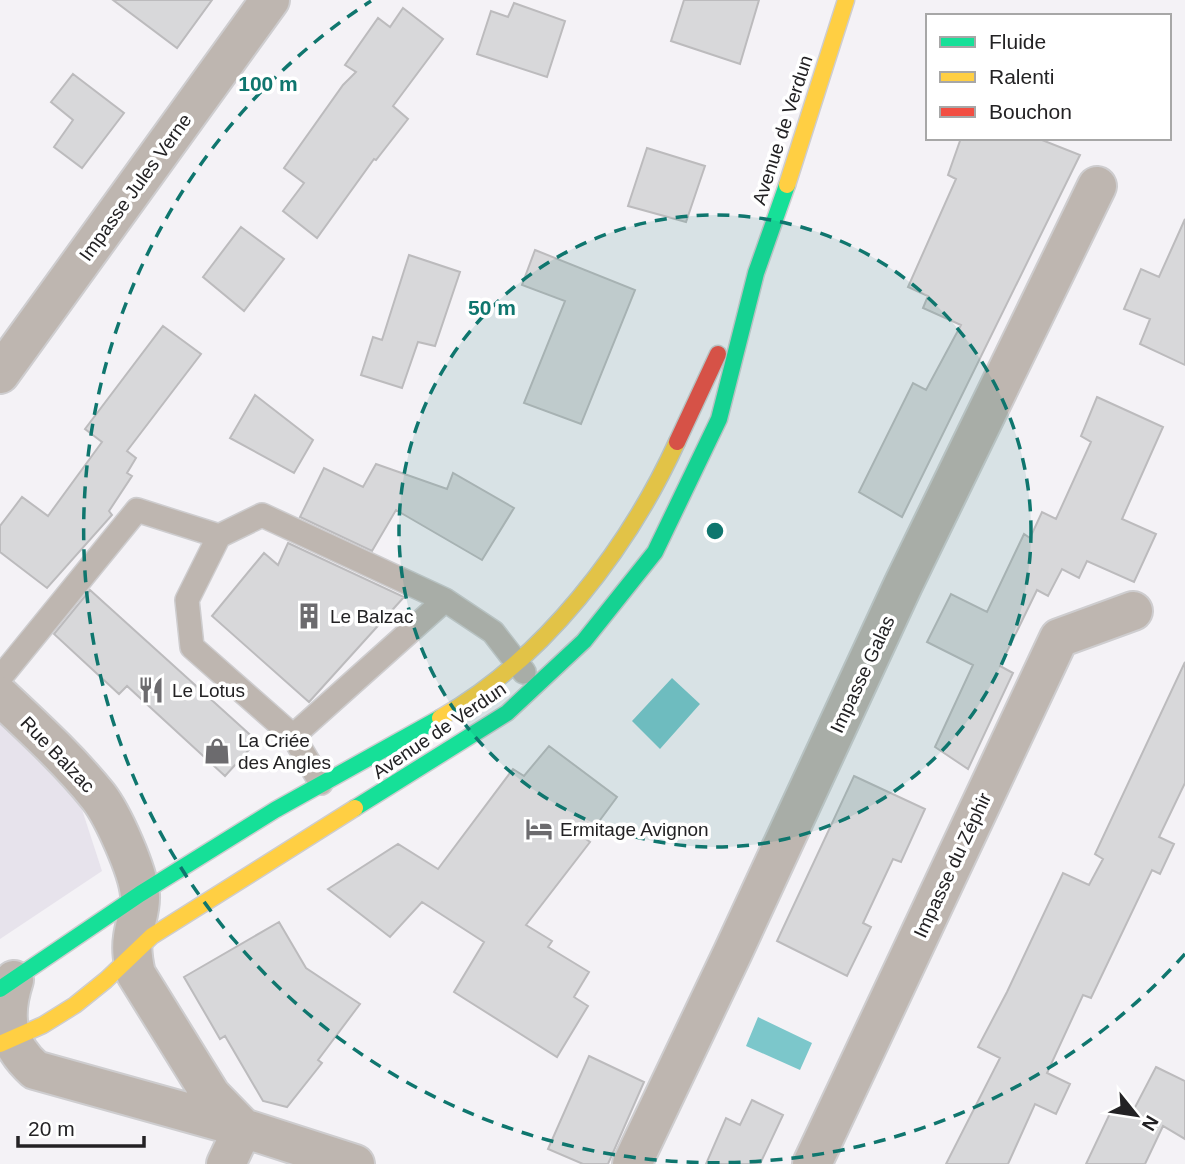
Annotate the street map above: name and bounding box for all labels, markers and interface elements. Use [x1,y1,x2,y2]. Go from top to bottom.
legend [926,14,1171,140]
text: Fluide [989,30,1046,53]
street label: Avenue de Verdun [748,53,817,208]
text: Ralenti [989,65,1054,88]
text: 100 m [238,72,298,95]
text: Bouchon [989,100,1072,123]
street label: Impasse Jules Verne [75,110,196,265]
text: 50 m [468,296,516,319]
centre of rings [703,519,727,543]
building icon: Le Balzac [294,601,324,631]
place label: Le Balzac [330,606,413,627]
street label: Impasse Galas [826,612,899,736]
restaurant icon: Le Lotus [136,675,166,705]
street label: Avenue de Verdun [369,678,510,783]
place label: Le Lotus [172,680,245,701]
street label: Rue Balzac [16,712,99,797]
place label: La Criée des Angles [238,730,331,773]
shop icon: La Criée des Angles [202,736,232,766]
street label: Impasse du Zéphir [910,789,996,941]
hotel icon: Ermitage Avignon [524,814,554,844]
place label: Ermitage Avignon [560,819,709,840]
north arrow [1101,1080,1171,1150]
scale bar [18,1104,144,1148]
text: N [1138,1112,1163,1134]
text: 20 m [28,1117,75,1140]

